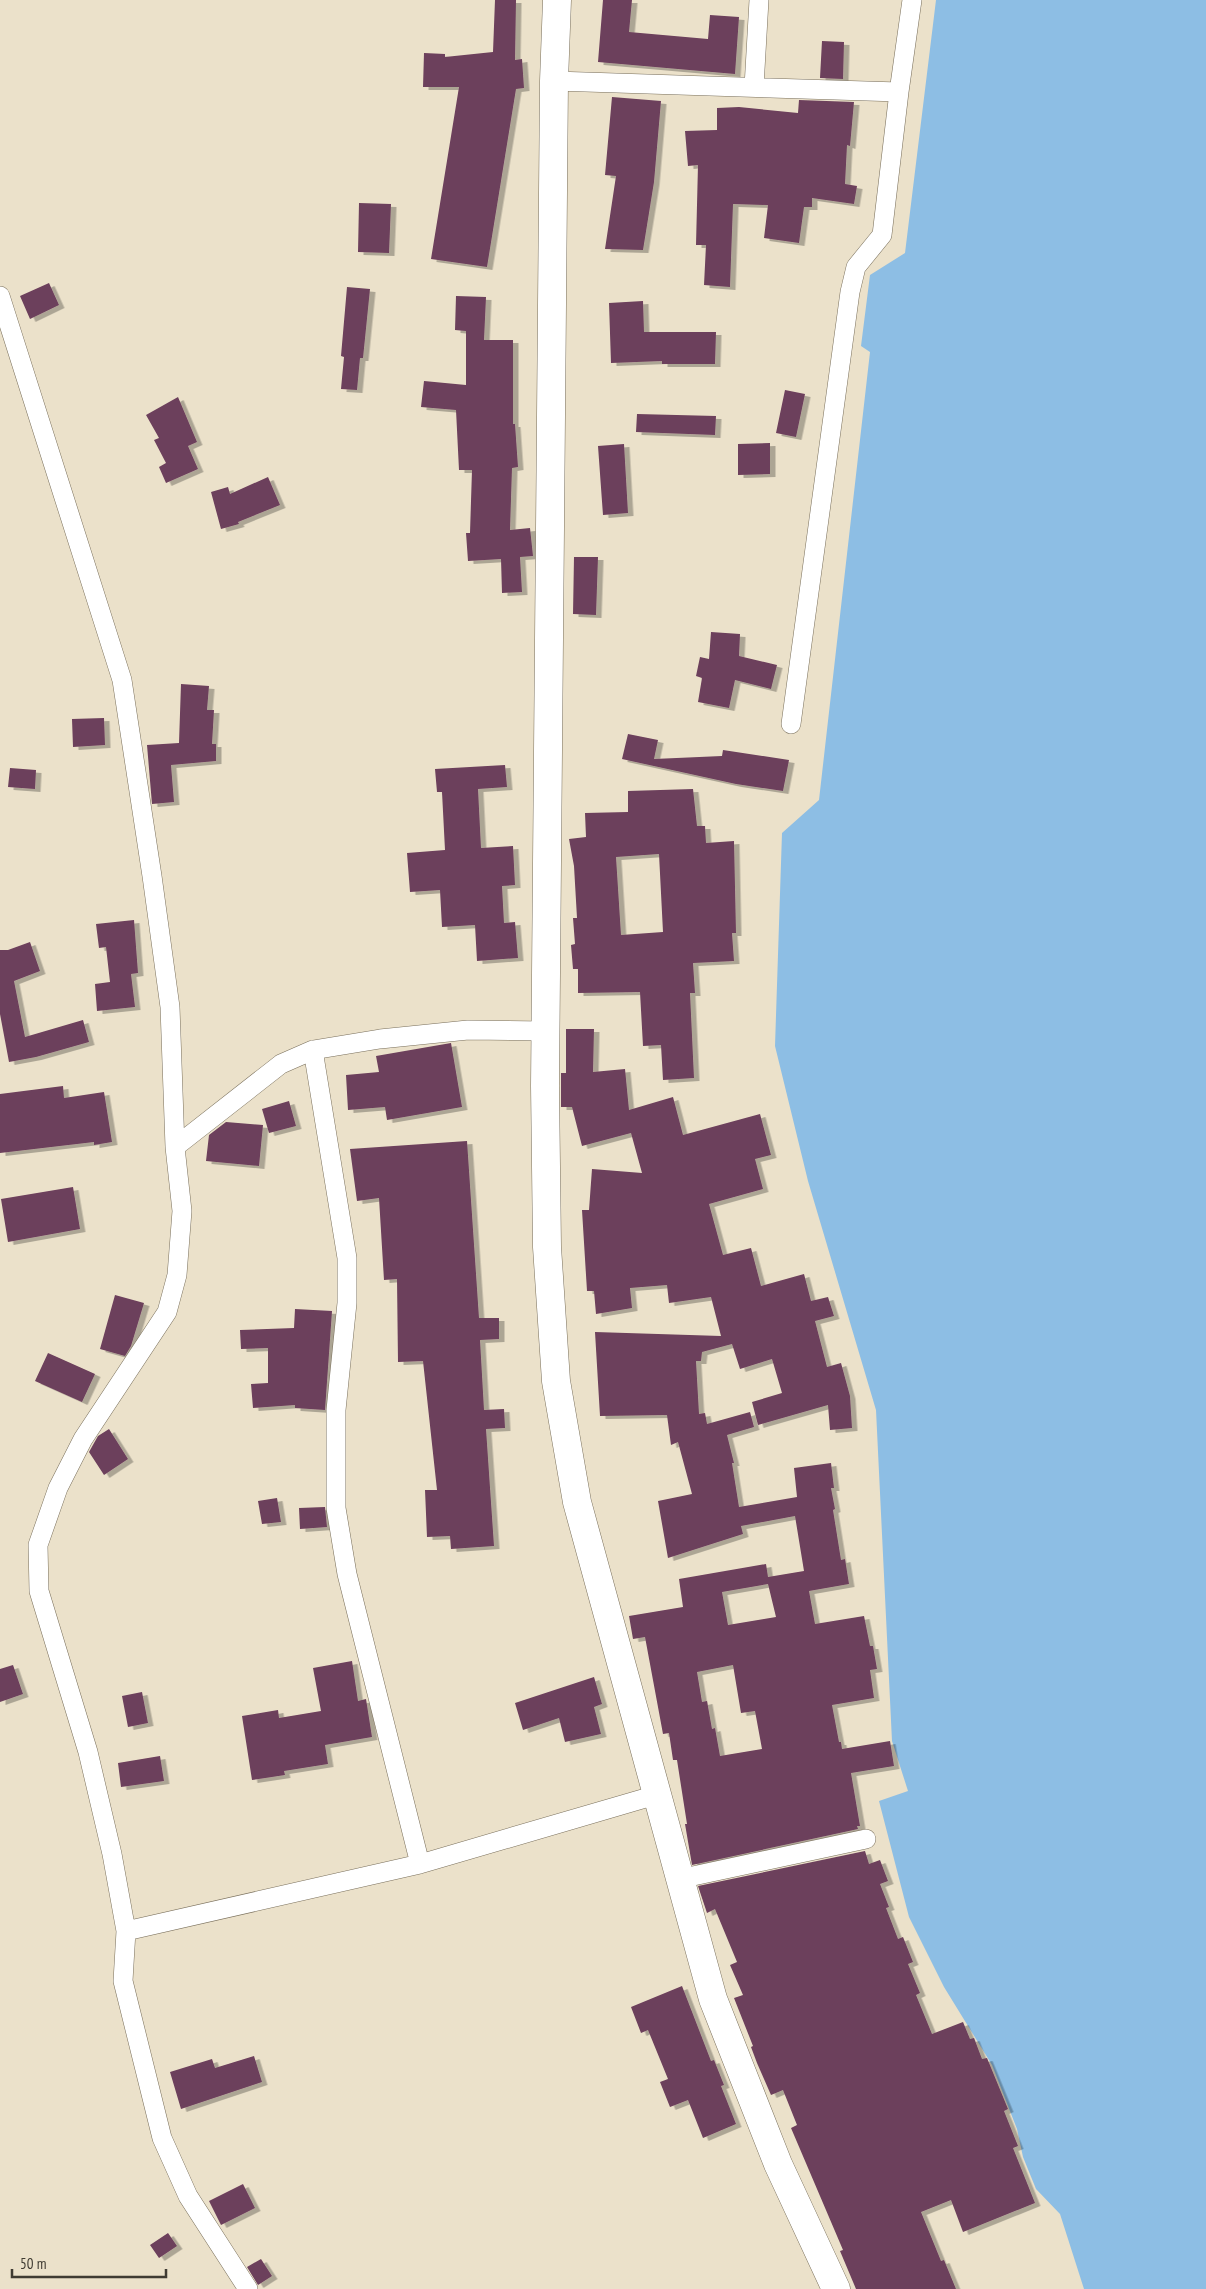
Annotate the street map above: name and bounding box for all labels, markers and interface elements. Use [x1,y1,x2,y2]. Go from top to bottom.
scale bar [12,2246,166,2278]
text: 50 m [20,2254,46,2273]

